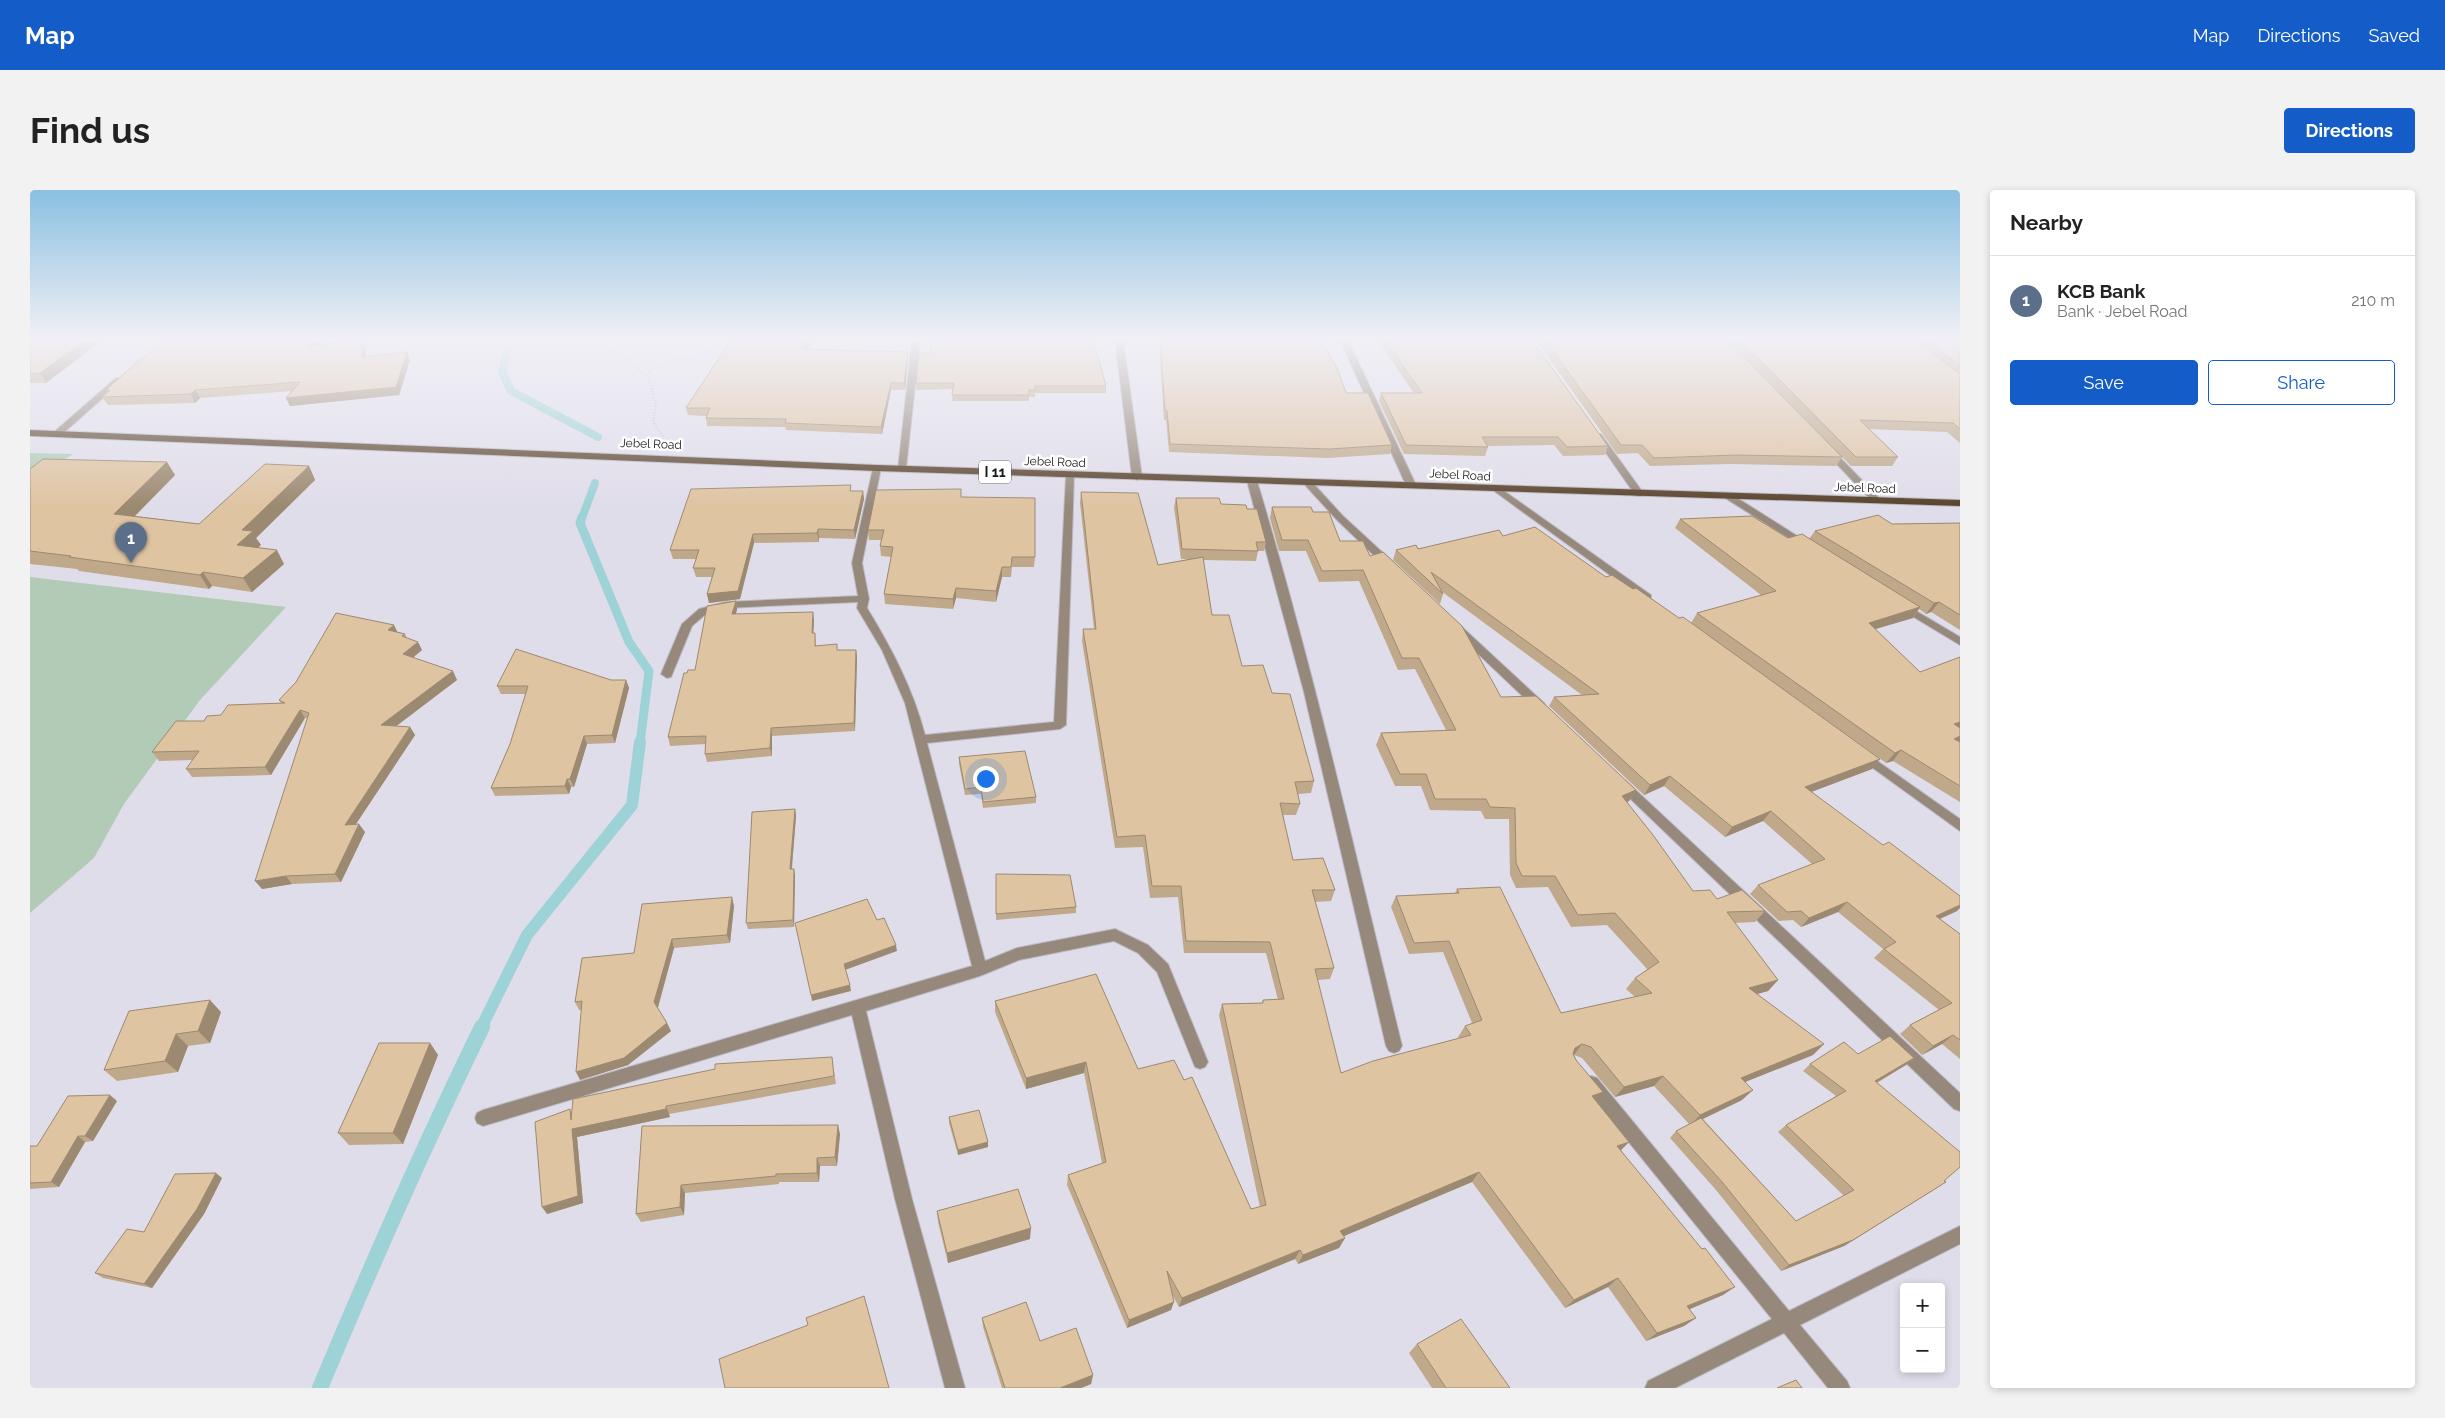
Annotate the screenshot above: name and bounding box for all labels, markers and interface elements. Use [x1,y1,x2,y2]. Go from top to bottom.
text: Map [25,21,75,50]
text: Map [2193,25,2229,46]
text: Directions [2257,25,2341,46]
text: Saved [2369,25,2420,46]
button: Directions [2284,108,2415,153]
text: Find us [30,110,150,151]
text: Nearby [2010,210,2083,235]
text: KCB Bank [2057,280,2145,302]
text: 1 [2022,291,2030,310]
text: 210 m [2351,291,2395,310]
text: Bank · Jebel Road [2057,302,2187,321]
button: Save [2010,360,2198,405]
button: Share [2208,360,2395,405]
street label: Jebel Road [620,436,682,452]
street label: Jebel Road [1024,454,1086,470]
road number: I 11 [979,460,1011,484]
street label: Jebel Road [1429,466,1491,484]
street label: Jebel Road [1834,480,1896,496]
pin: 1 [115,522,147,563]
your location [973,766,999,792]
map controls [1900,1283,1945,1373]
button: + [1900,1283,1945,1328]
button: − [1900,1328,1945,1373]

